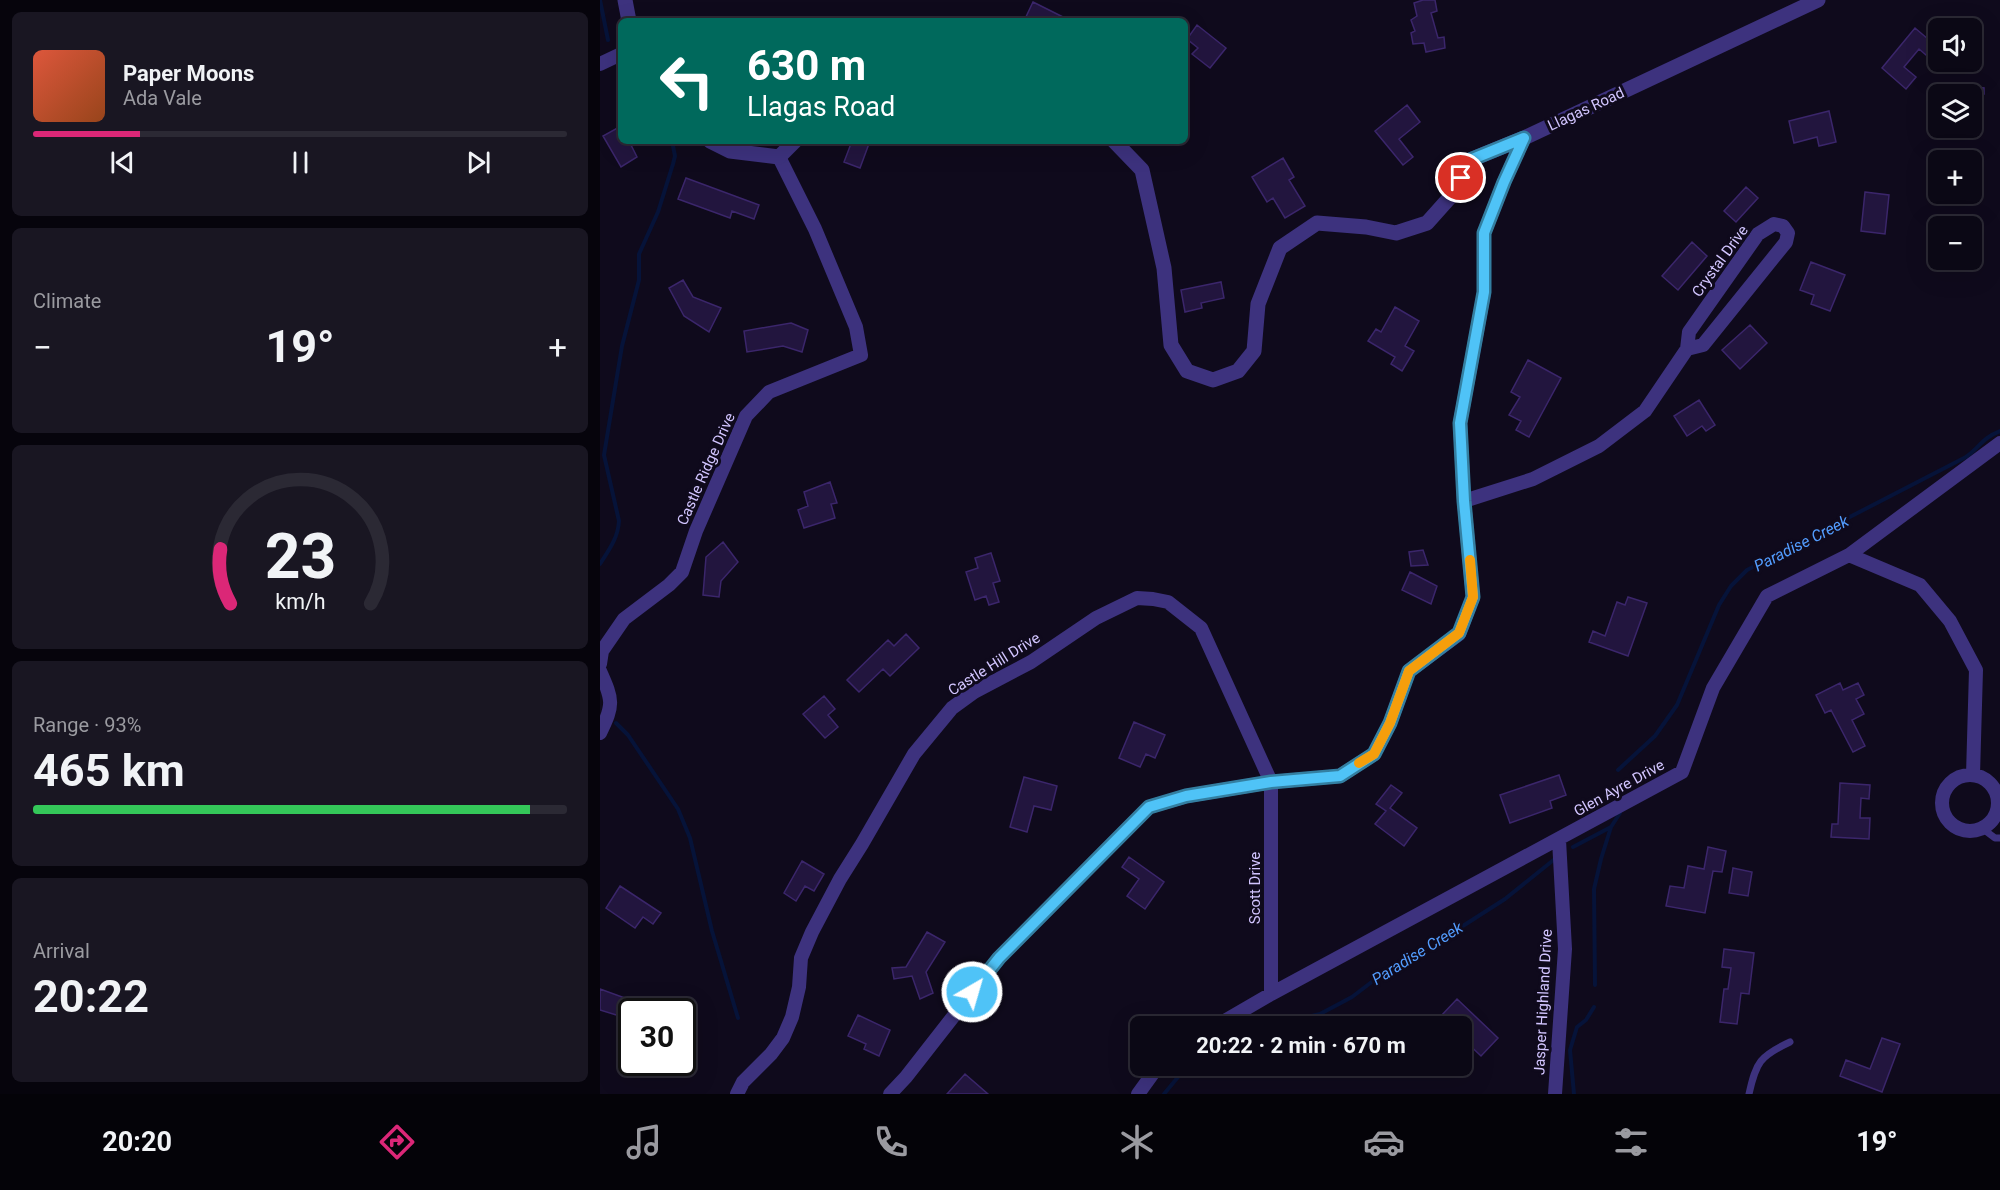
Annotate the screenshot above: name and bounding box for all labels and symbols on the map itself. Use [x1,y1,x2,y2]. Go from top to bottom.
street label: Llagas Road [1545,83,1627,135]
pin [1435,152,1486,203]
street label: Crystal Drive [1688,222,1752,300]
street label: Castle Ridge Drive [673,410,739,528]
water label: Paradise Creek [1751,511,1853,575]
street label: Castle Hill Drive [945,629,1043,699]
street label: Glen Ayre Drive [1571,756,1667,820]
street label: Scott Drive [1246,852,1264,924]
water label: Paradise Creek [1368,917,1467,989]
street label: Jasper Highland Drive [1530,928,1556,1076]
position arrow [940,960,1004,1024]
speed limit sign: 30 [618,998,696,1076]

